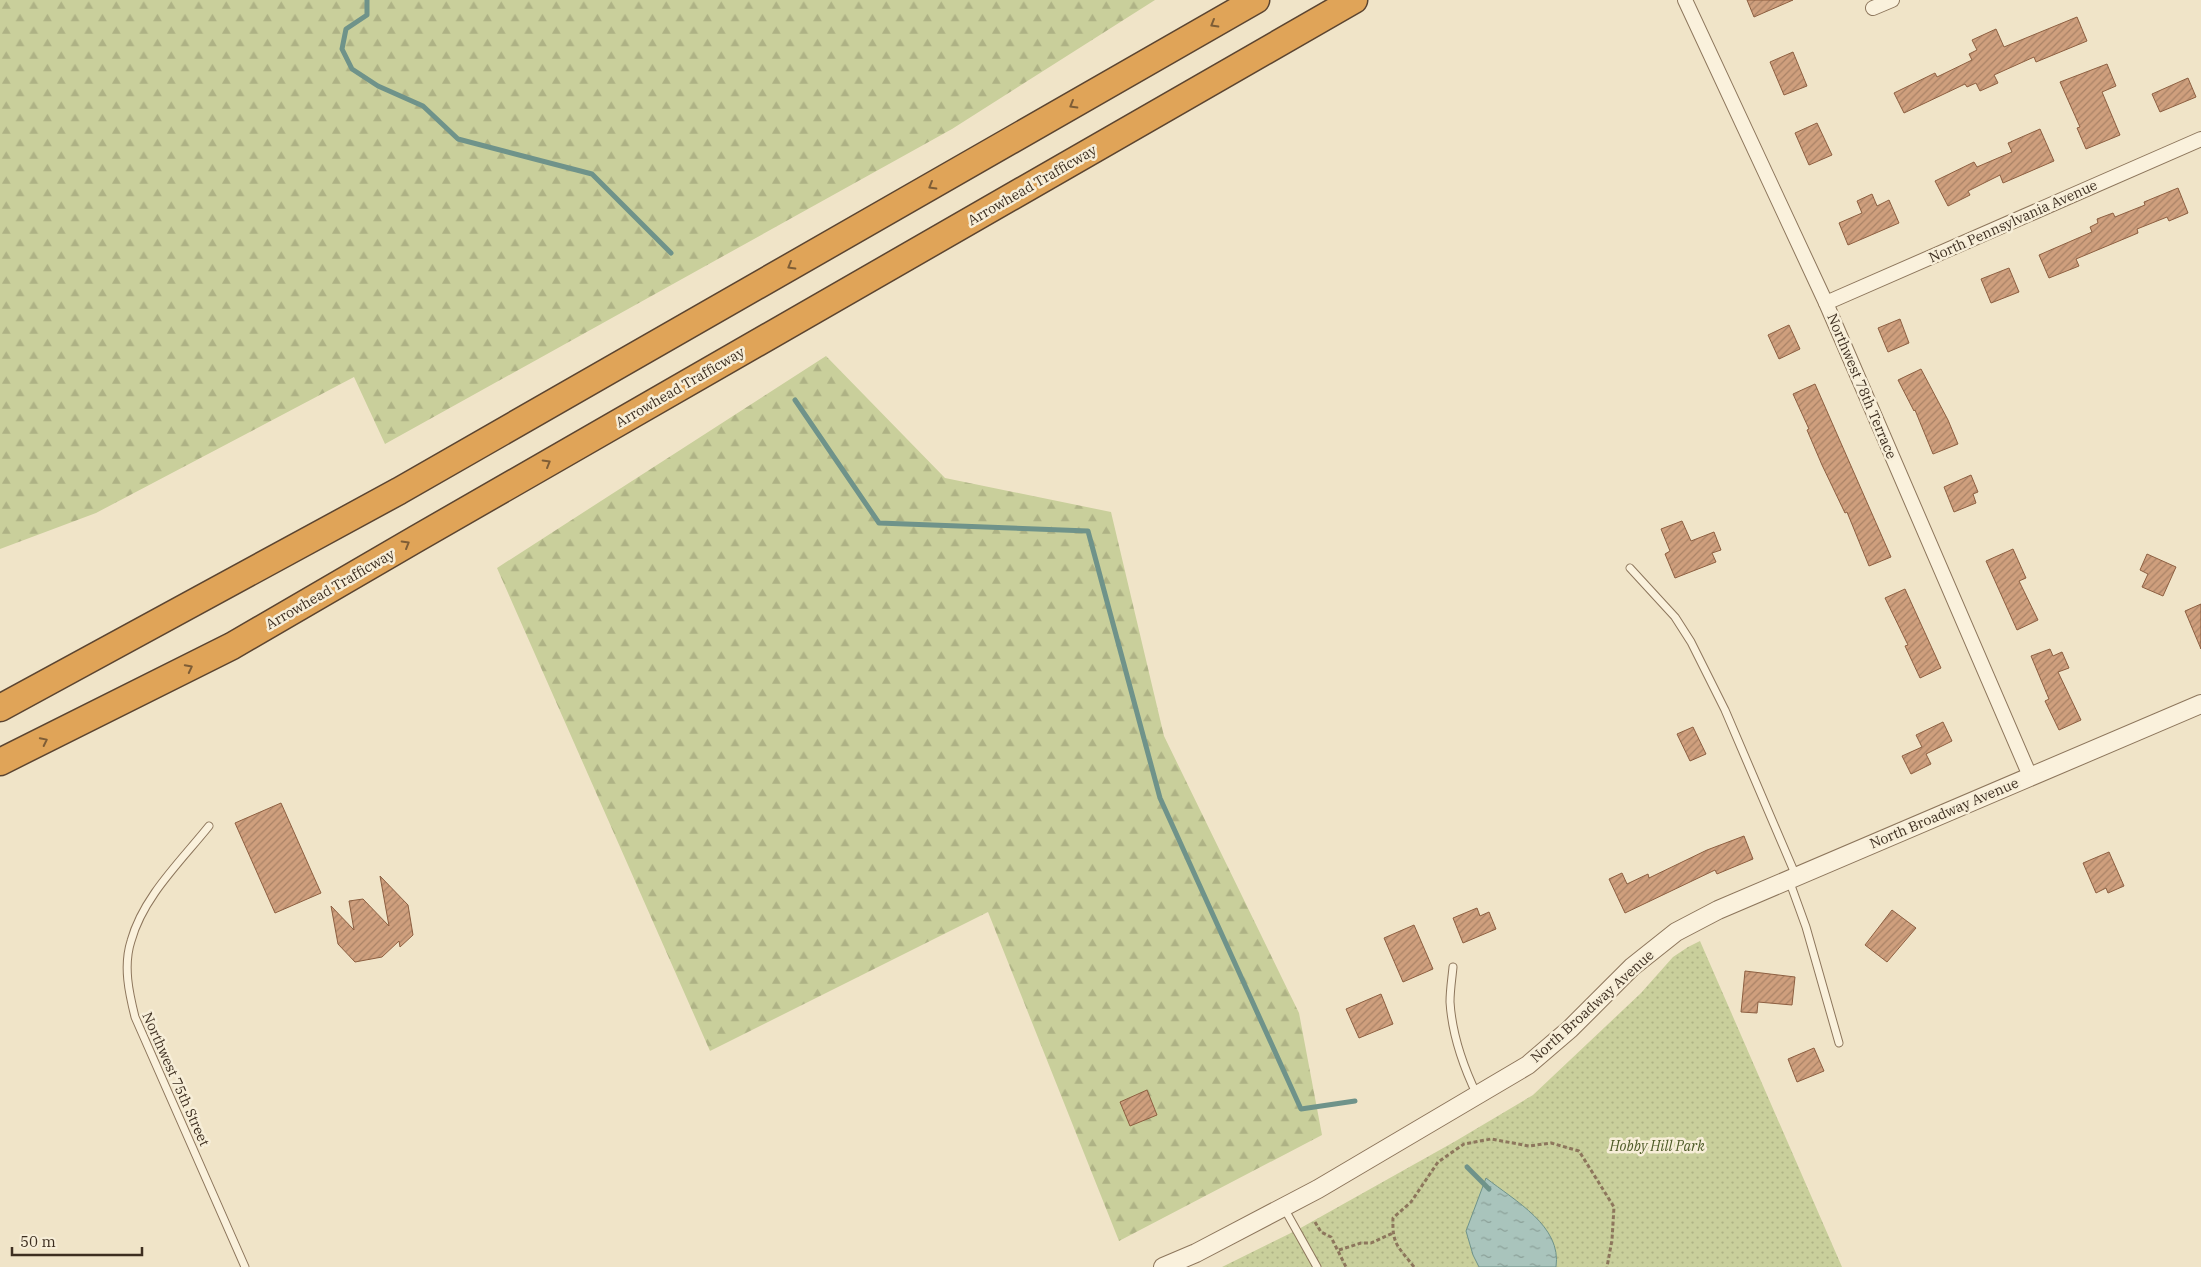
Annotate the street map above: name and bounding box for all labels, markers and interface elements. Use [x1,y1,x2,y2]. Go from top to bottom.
one-way arrow [1210,18,1219,28]
one-way arrow [1069,99,1078,109]
street label: Arrowhead Trafficway [964,141,1100,229]
street label: North Pennsylvania Avenue [1926,176,2100,266]
one-way arrow [928,179,937,189]
one-way arrow [787,260,796,270]
street label: Northwest 78th Terrace [1823,311,1901,461]
street label: Arrowhead Trafficway [612,343,748,431]
one-way arrow [542,460,551,470]
one-way arrow [401,541,410,551]
street label: Arrowhead Trafficway [262,545,398,633]
one-way arrow [184,664,193,674]
one-way arrow [39,736,48,747]
street label: North Broadway Avenue [1867,773,2021,853]
street label: North Broadway Avenue [1527,946,1657,1066]
street label: Northwest 75th Street [138,1009,214,1149]
park label: Hobby Hill Park [1608,1137,1705,1155]
scale bar [12,1224,142,1256]
text: 50 m [20,1232,56,1251]

